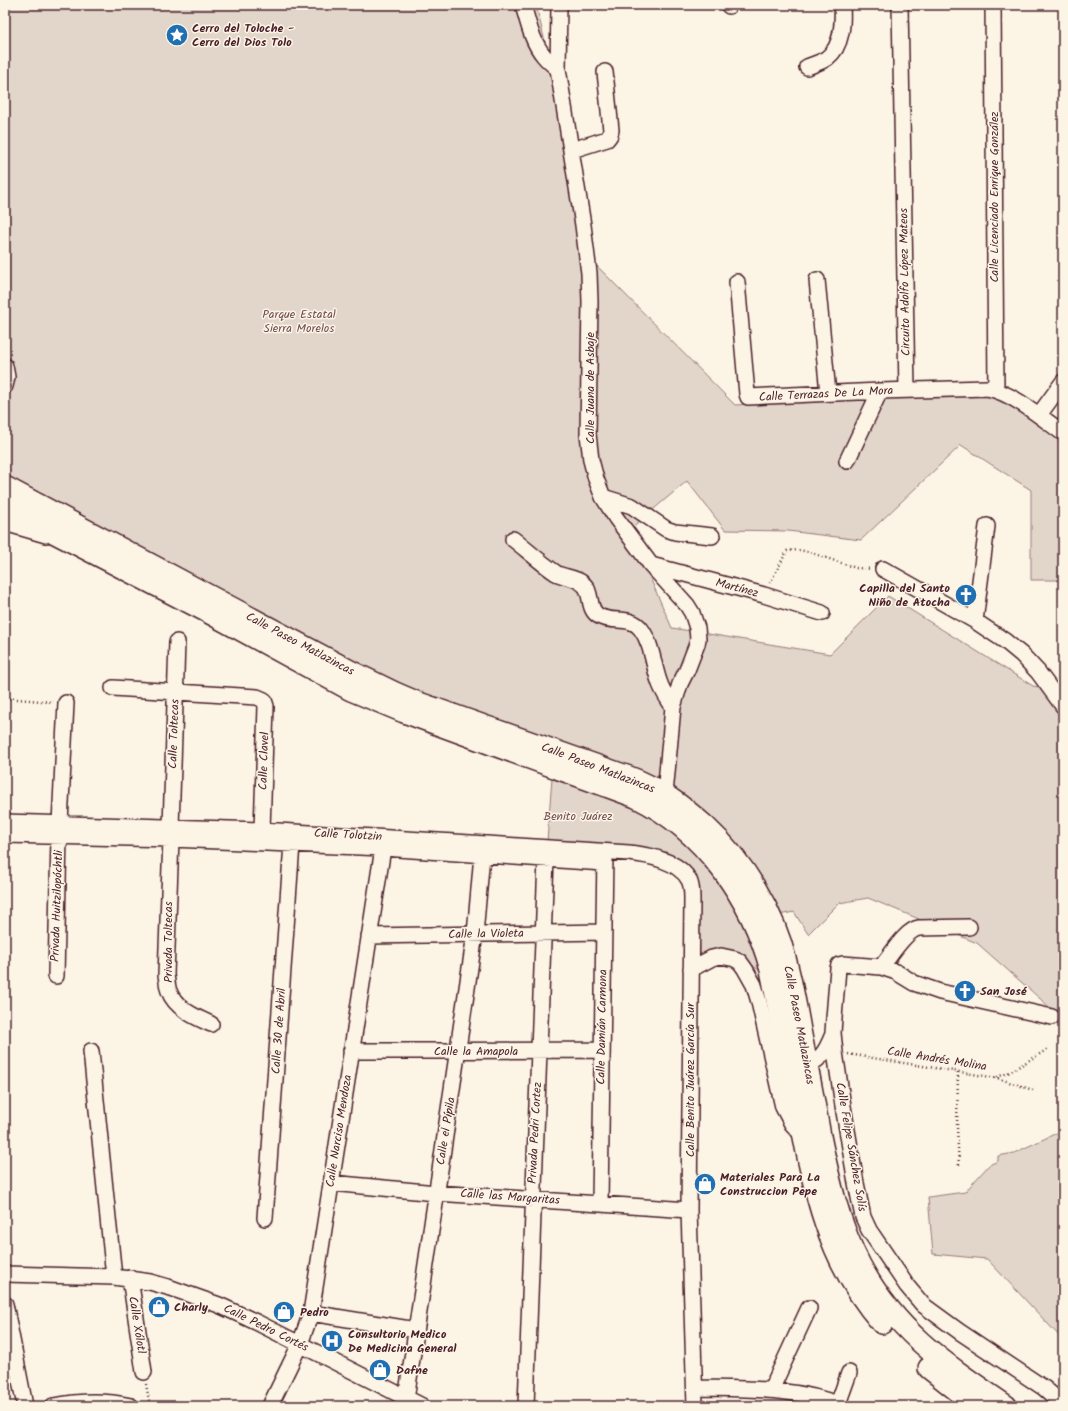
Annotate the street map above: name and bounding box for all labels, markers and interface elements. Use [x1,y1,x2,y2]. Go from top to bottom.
place label: Cerro del Toloche - Cerro del Dios Tolo [192,19,294,52]
place icon: Cerro del Toloche - Cerro del Dios Tolo [164,22,190,48]
street label: Calle Licenciado Enrique González [985,111,1004,283]
street label: Circuito Adolfo López Mateos [894,208,916,356]
park label: Parque Estatal Sierra Morelos [262,305,336,338]
street label: Calle Juana de Asbaje [581,332,600,444]
street label: Calle Terrazas De La Mora [758,381,894,407]
street label: Martínez [713,573,761,603]
place label: Capilla del Santo Niño de Atocha [859,579,951,612]
church icon: Capilla del Santo Niño de Atocha [953,582,979,608]
street label: Calle Paseo Matlazincas [242,607,358,681]
street label: Calle Toltecas [163,699,185,769]
street label: Calle Clavel [253,732,275,790]
street label: Calle Paseo Matlazincas [538,737,658,799]
park label: Benito Juárez [544,807,612,826]
street label: Calle Tolotzin [313,824,383,846]
street label: Privada Huitzilopóchtli [46,849,68,962]
street label: Privada Toltecas [159,901,178,983]
street label: Calle la Violeta [448,924,524,944]
street label: Calle Paseo Matlazincas [778,964,820,1086]
street label: Calle Damián Carmona [591,969,613,1085]
church icon: San José [952,978,978,1004]
place label: San José [980,982,1027,1001]
street label: Calle 30 de Abril [267,987,291,1075]
street label: Calle Benito Juárez García Sur [681,1002,700,1157]
street label: Calle la Amapola [434,1042,519,1061]
street label: Calle Andrés Molina [886,1042,988,1076]
street label: Calle Narciso Mendoza [321,1073,357,1189]
street label: Calle Felipe Sánchez Solís [830,1081,872,1213]
street label: Privada Pedri Cortez [523,1082,547,1184]
street label: Calle el Pípila [431,1095,461,1166]
place label: Materiales Para La Construccion Pepe [720,1168,820,1201]
shop icon: Materiales Para La Construccion Pepe [692,1171,718,1197]
street label: Calle las Margaritas [459,1184,561,1210]
shop icon: Charly [146,1294,172,1320]
street label: Calle Xólotl [123,1295,151,1355]
place label: Charly [174,1298,209,1317]
street label: Calle Pedro Cortés [220,1299,312,1357]
shop icon: Pedro [271,1299,297,1325]
place label: Pedro [300,1303,329,1322]
place label: Consultorio Medico De Medicina General [348,1325,457,1358]
hospital icon: Consultorio Medico De Medicina General [319,1328,345,1354]
shop icon: Dafne [367,1357,393,1383]
place label: Dafne [396,1361,428,1380]

